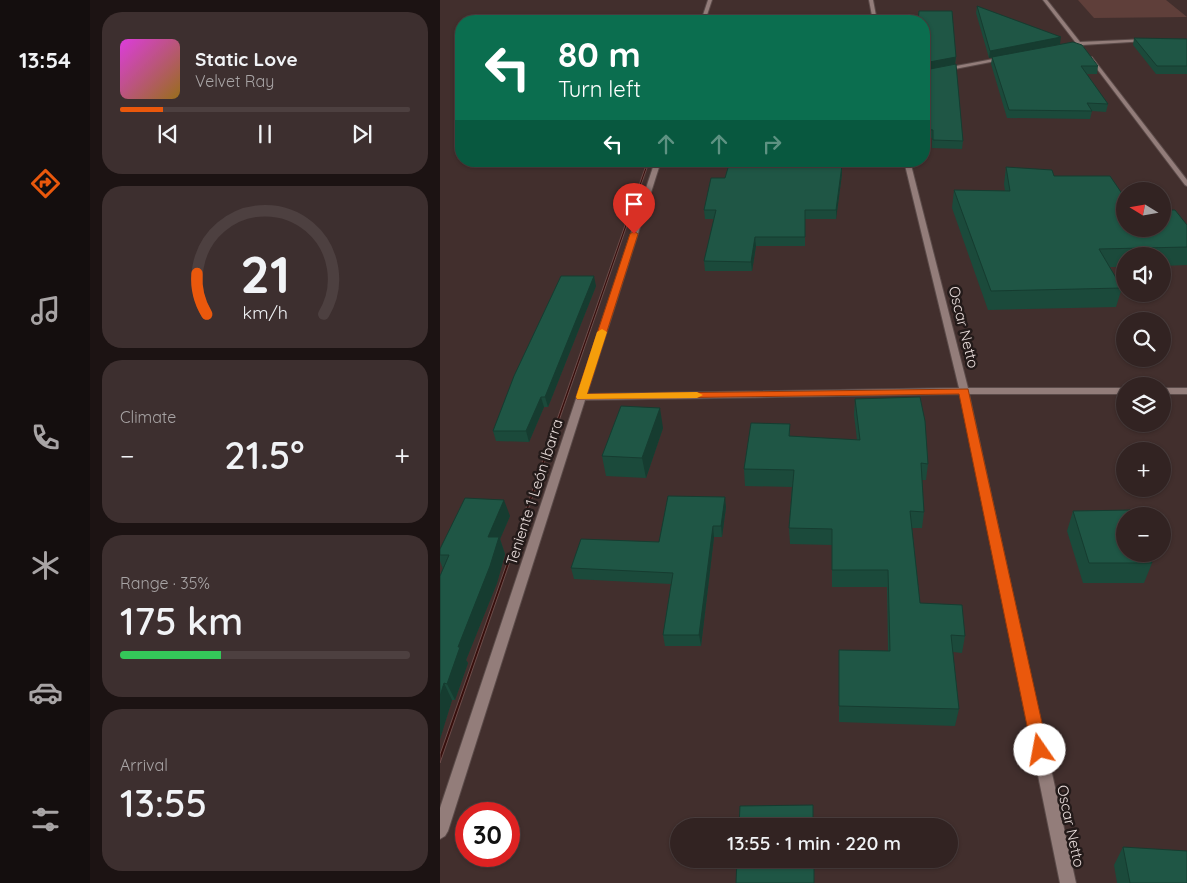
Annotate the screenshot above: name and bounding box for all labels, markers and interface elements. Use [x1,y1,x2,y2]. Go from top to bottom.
text: 80 m [558,32,641,76]
icon: left [475,35,540,100]
text: 13:54 [19,46,71,74]
text: Static Love [195,47,298,71]
text: Velvet Ray [195,71,274,91]
text: Turn left [558,75,641,103]
icon: previous [154,120,182,148]
icon: pause [251,120,279,148]
icon: next [348,120,376,148]
icon: left [599,130,627,158]
icon: ahead [652,130,680,158]
icon: ahead [705,130,733,158]
icon: right [758,130,786,158]
icon: directions [28,166,63,201]
north arrow [1116,182,1171,238]
map controls [1116,182,1171,562]
pin [613,183,655,234]
icon: arrive [620,190,648,218]
text: 21 [240,241,290,306]
button: sound [1116,247,1171,302]
street label: Oscar Netto [945,284,983,370]
icon: music [28,293,63,328]
text: km/h [242,301,288,323]
button: search [1116,312,1171,367]
button: layers [1116,377,1171,432]
text: Climate [120,407,176,427]
street label: Teniente 1 León Ibarra [501,416,567,568]
icon: phone [28,420,63,455]
text: 21.5° [224,431,305,479]
text: − [120,438,135,473]
text: + [394,438,410,473]
button: + [1116,442,1171,497]
button: − [1116,507,1171,562]
icon: climate [28,548,63,583]
text: Range · 35% [120,573,210,593]
text: 175 km [120,597,243,645]
icon: car [28,675,63,710]
position arrow [1013,723,1065,775]
text: Arrival [120,755,168,775]
text: 13:55 [120,779,207,827]
street label: Oscar Netto [1053,783,1089,869]
icon: filters [28,802,63,837]
speed limit sign: 30 [455,802,520,867]
text: 13:55 · 1 min · 220 m [727,831,901,855]

